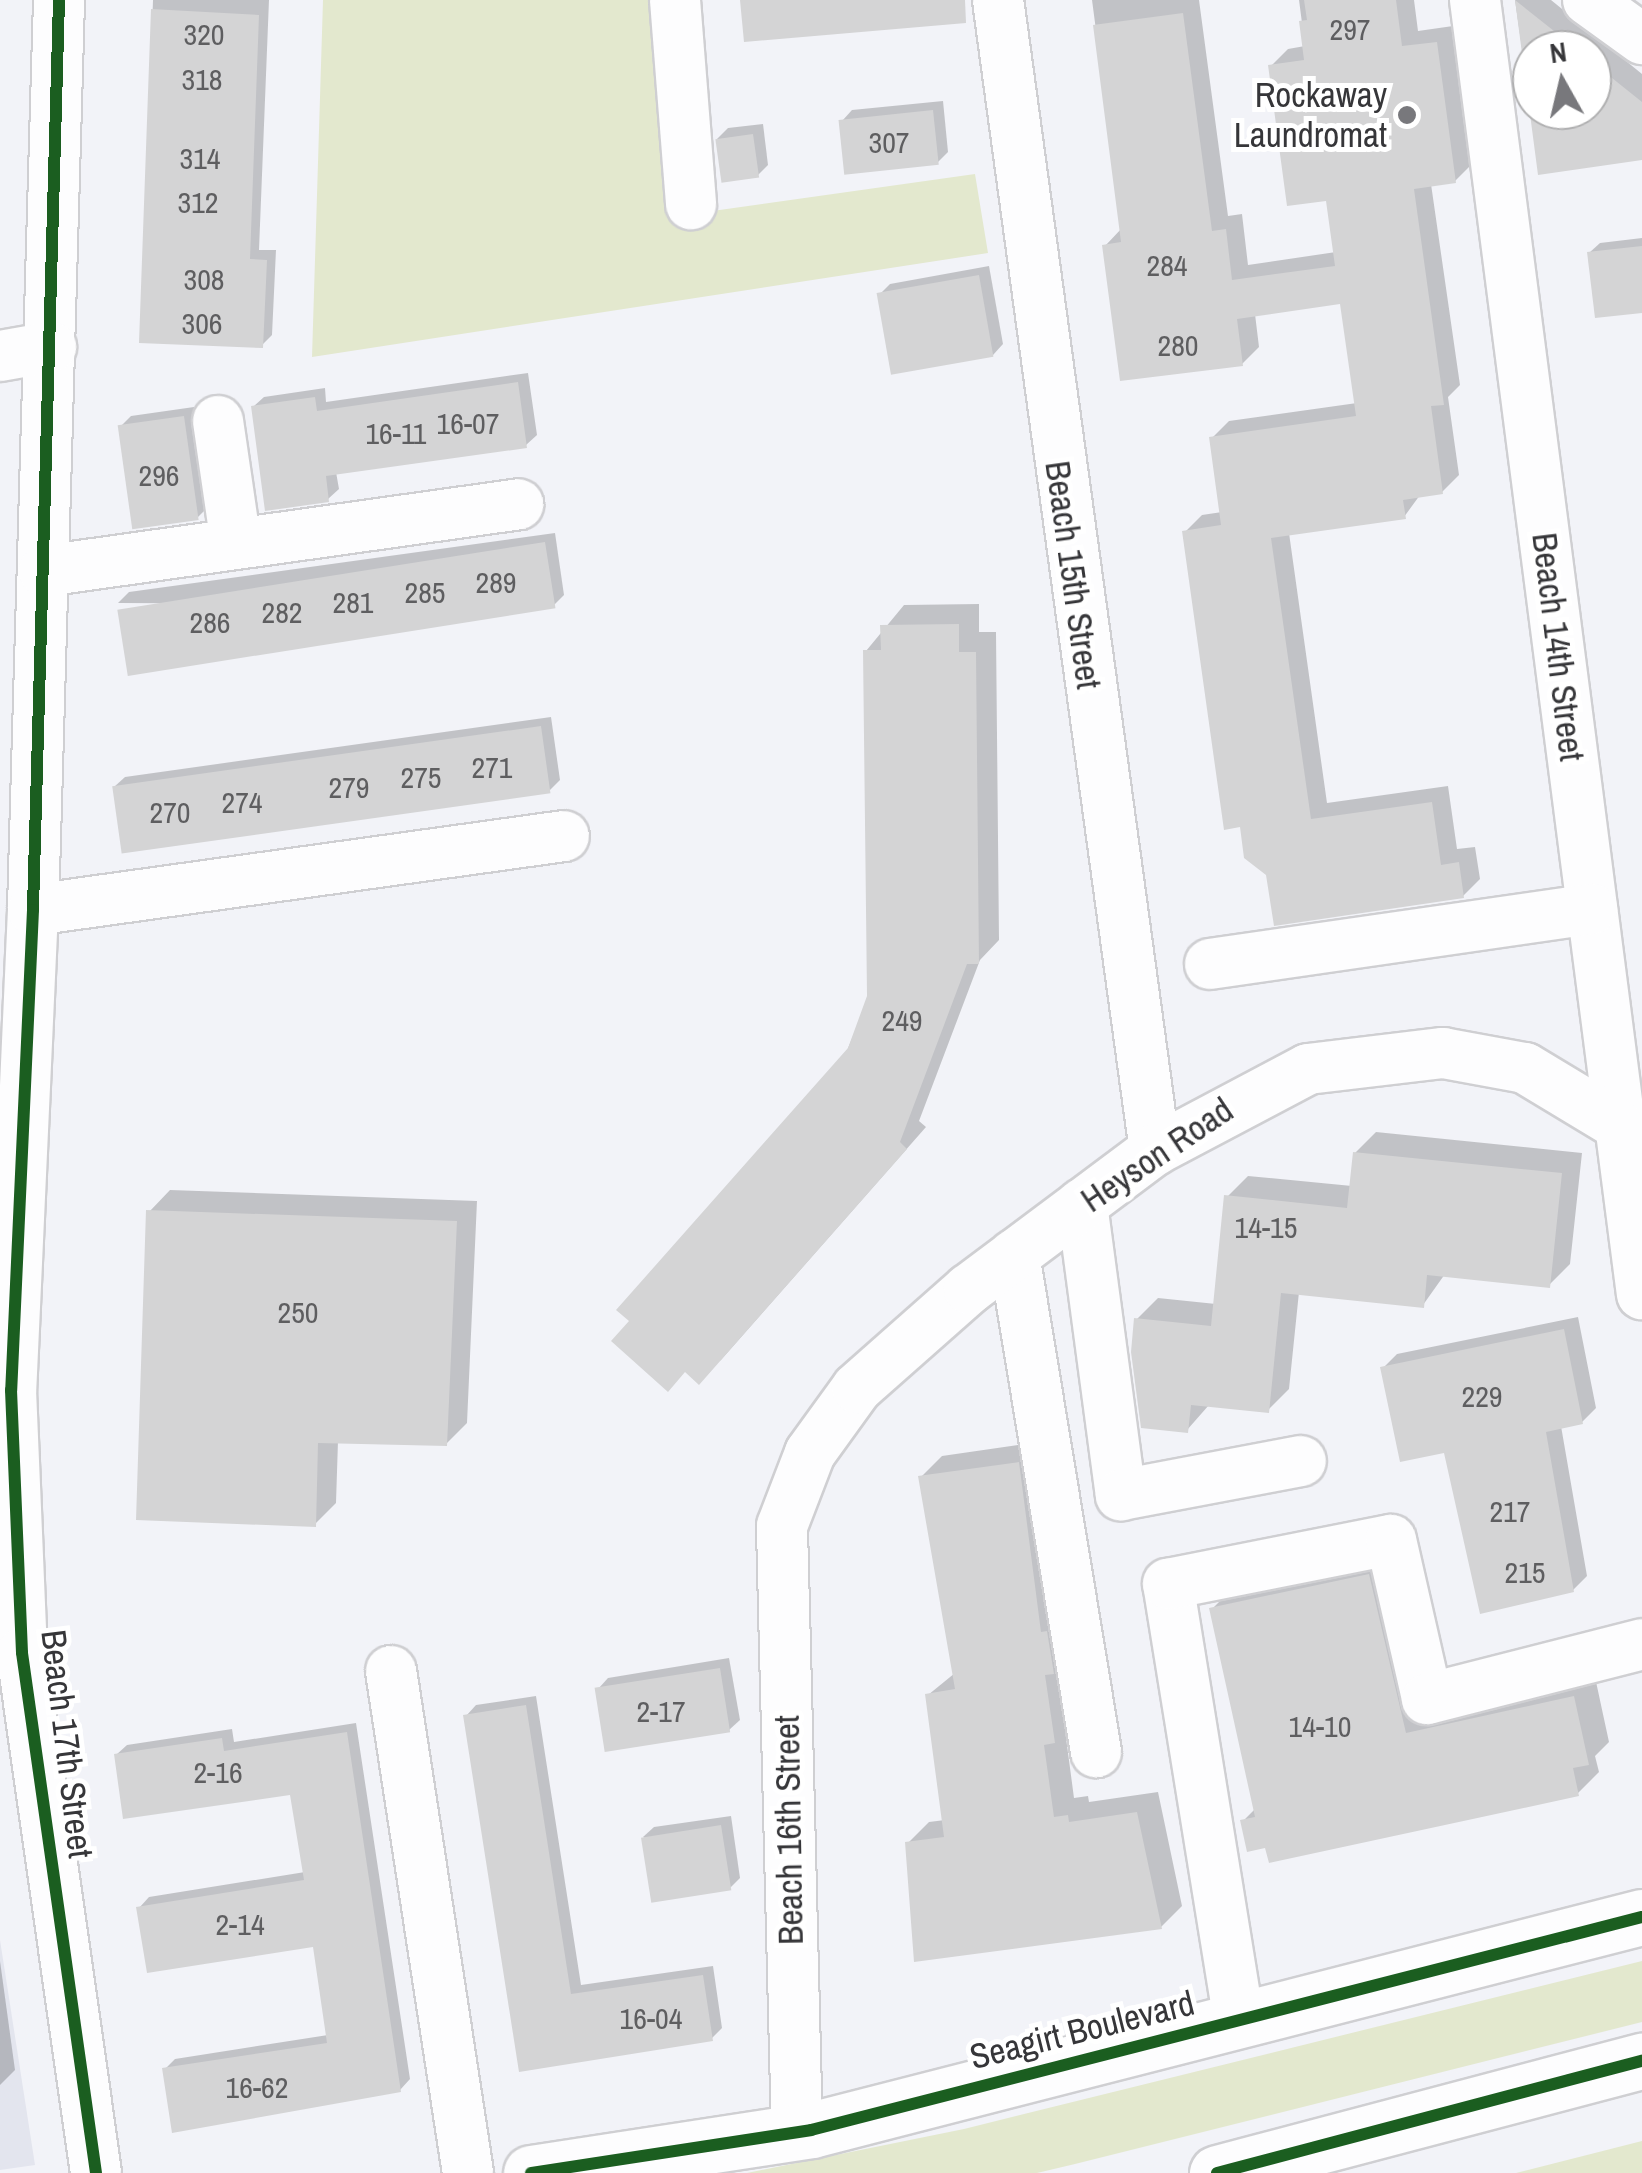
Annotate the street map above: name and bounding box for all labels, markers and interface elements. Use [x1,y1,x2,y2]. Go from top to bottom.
house number: 297 [1329,11,1371,47]
house number: 320 [183,16,225,52]
north arrow [1512,30,1612,130]
text: N [1547,32,1569,72]
house number: 318 [181,61,223,97]
place label: Rockaway Laundromat [1234,74,1387,156]
marker: Rockaway Laundromat [1396,104,1418,126]
house number: 307 [868,124,910,160]
house number: 314 [179,140,221,176]
house number: 312 [177,184,219,220]
house number: 284 [1146,247,1188,283]
house number: 308 [183,261,225,297]
house number: 306 [181,305,223,341]
house number: 280 [1157,327,1199,363]
house number: 16-07 [437,405,499,441]
house number: 16-11 [365,415,427,451]
house number: 296 [138,457,180,493]
street label: Beach 15th Street [1036,458,1110,692]
street label: Beach 14th Street [1523,530,1593,764]
house number: 289 [475,564,517,600]
house number: 285 [404,574,446,610]
house number: 281 [332,584,374,620]
house number: 282 [261,594,303,630]
house number: 286 [189,604,231,640]
house number: 271 [471,749,513,785]
house number: 275 [400,759,442,795]
house number: 279 [328,769,370,805]
house number: 274 [221,784,263,820]
house number: 270 [149,794,191,830]
house number: 249 [881,1002,923,1038]
street label: Heyson Road [1073,1089,1241,1221]
house number: 14-15 [1235,1209,1297,1245]
house number: 250 [277,1294,319,1330]
house number: 229 [1461,1378,1503,1414]
house number: 217 [1489,1493,1531,1529]
house number: 215 [1504,1554,1546,1590]
street label: Beach 17th Street [32,1627,102,1861]
house number: 2-17 [636,1693,686,1729]
house number: 14-10 [1289,1708,1351,1744]
street label: Beach 16th Street [766,1715,812,1945]
house number: 2-16 [193,1754,243,1790]
house number: 2-14 [215,1906,265,1942]
street label: Seagirt Boulevard [965,1982,1199,2078]
house number: 16-04 [620,2000,682,2036]
house number: 16-62 [226,2069,288,2105]

